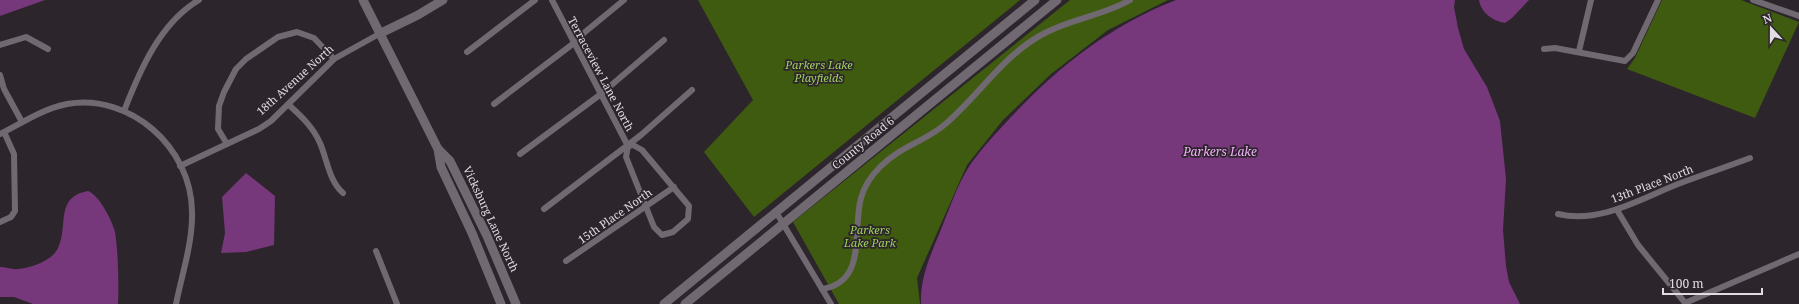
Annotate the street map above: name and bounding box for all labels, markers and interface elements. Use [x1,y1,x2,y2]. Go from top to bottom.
north arrow [1751,8,1791,48]
text: N [1761,10,1774,27]
street label: Terraceview Lane North [565,14,638,134]
street label: 18th Avenue North [253,41,336,118]
park label: Parkers Lake Playfields [784,57,853,85]
street label: County Road 6 [829,113,897,172]
water label: Parkers Lake [1182,143,1257,160]
street label: 13th Place North [1608,161,1695,206]
street label: Vicksburg Lane North [460,163,523,274]
street label: 15th Place North [575,184,655,247]
park label: Parkers Lake Park [843,222,897,250]
scale bar [1663,270,1762,296]
text: 100 m [1669,275,1704,292]

